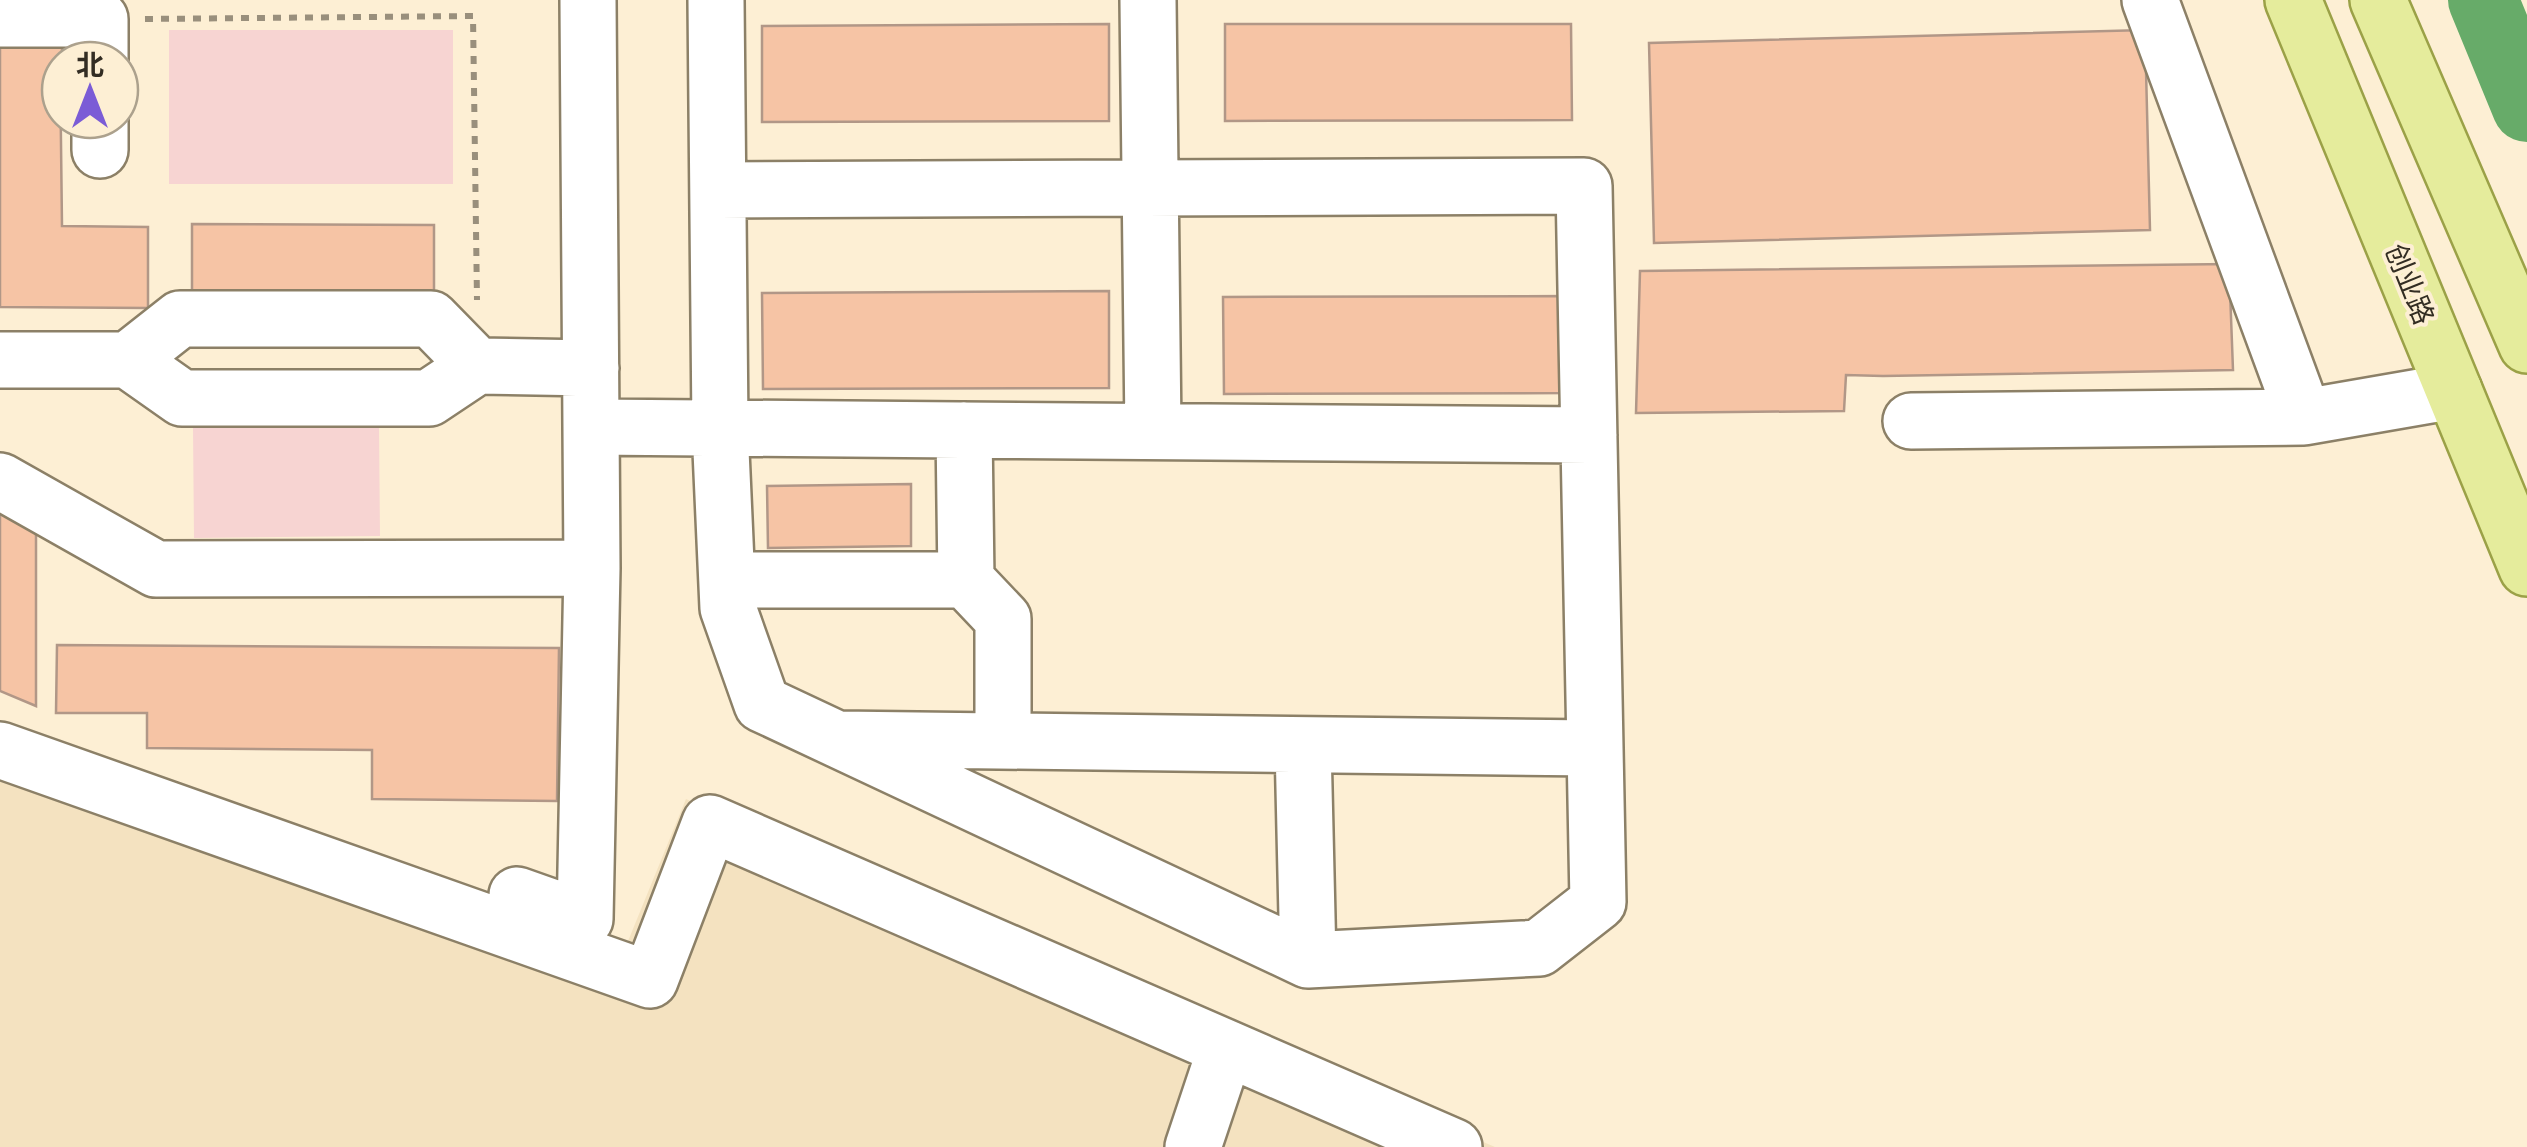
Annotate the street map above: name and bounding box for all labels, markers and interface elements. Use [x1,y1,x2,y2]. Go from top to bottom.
north arrow [40,40,140,140]
text: 北 [76,43,104,86]
street label: 创业路 [2375,237,2446,331]

